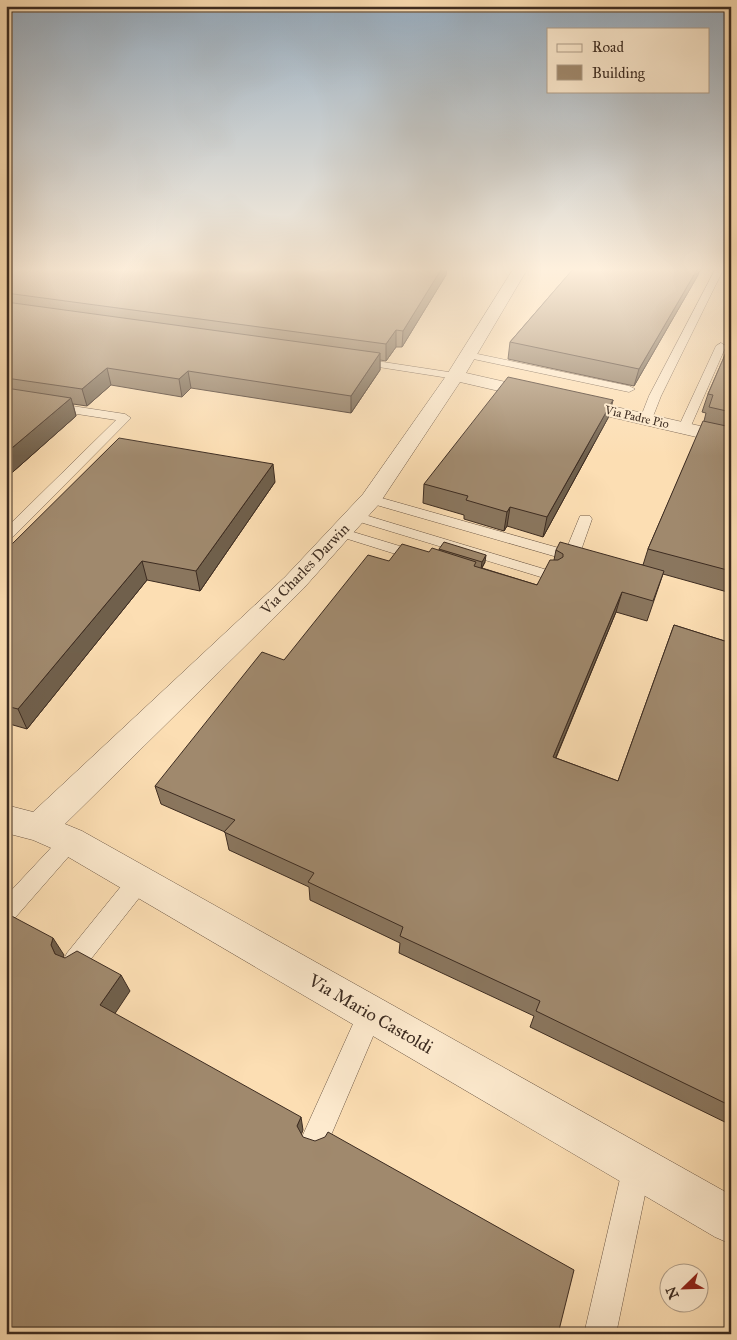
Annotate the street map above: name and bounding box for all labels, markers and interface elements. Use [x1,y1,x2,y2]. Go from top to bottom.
legend [547,28,710,92]
text: Road [592,38,624,56]
text: Building [592,64,646,82]
street label: Via Padre Pio [603,403,670,431]
street label: Via Charles Darwin [256,520,353,619]
street label: Via Mario Castoldi [304,969,437,1059]
north arrow [660,1262,710,1312]
text: N [662,1284,683,1302]

